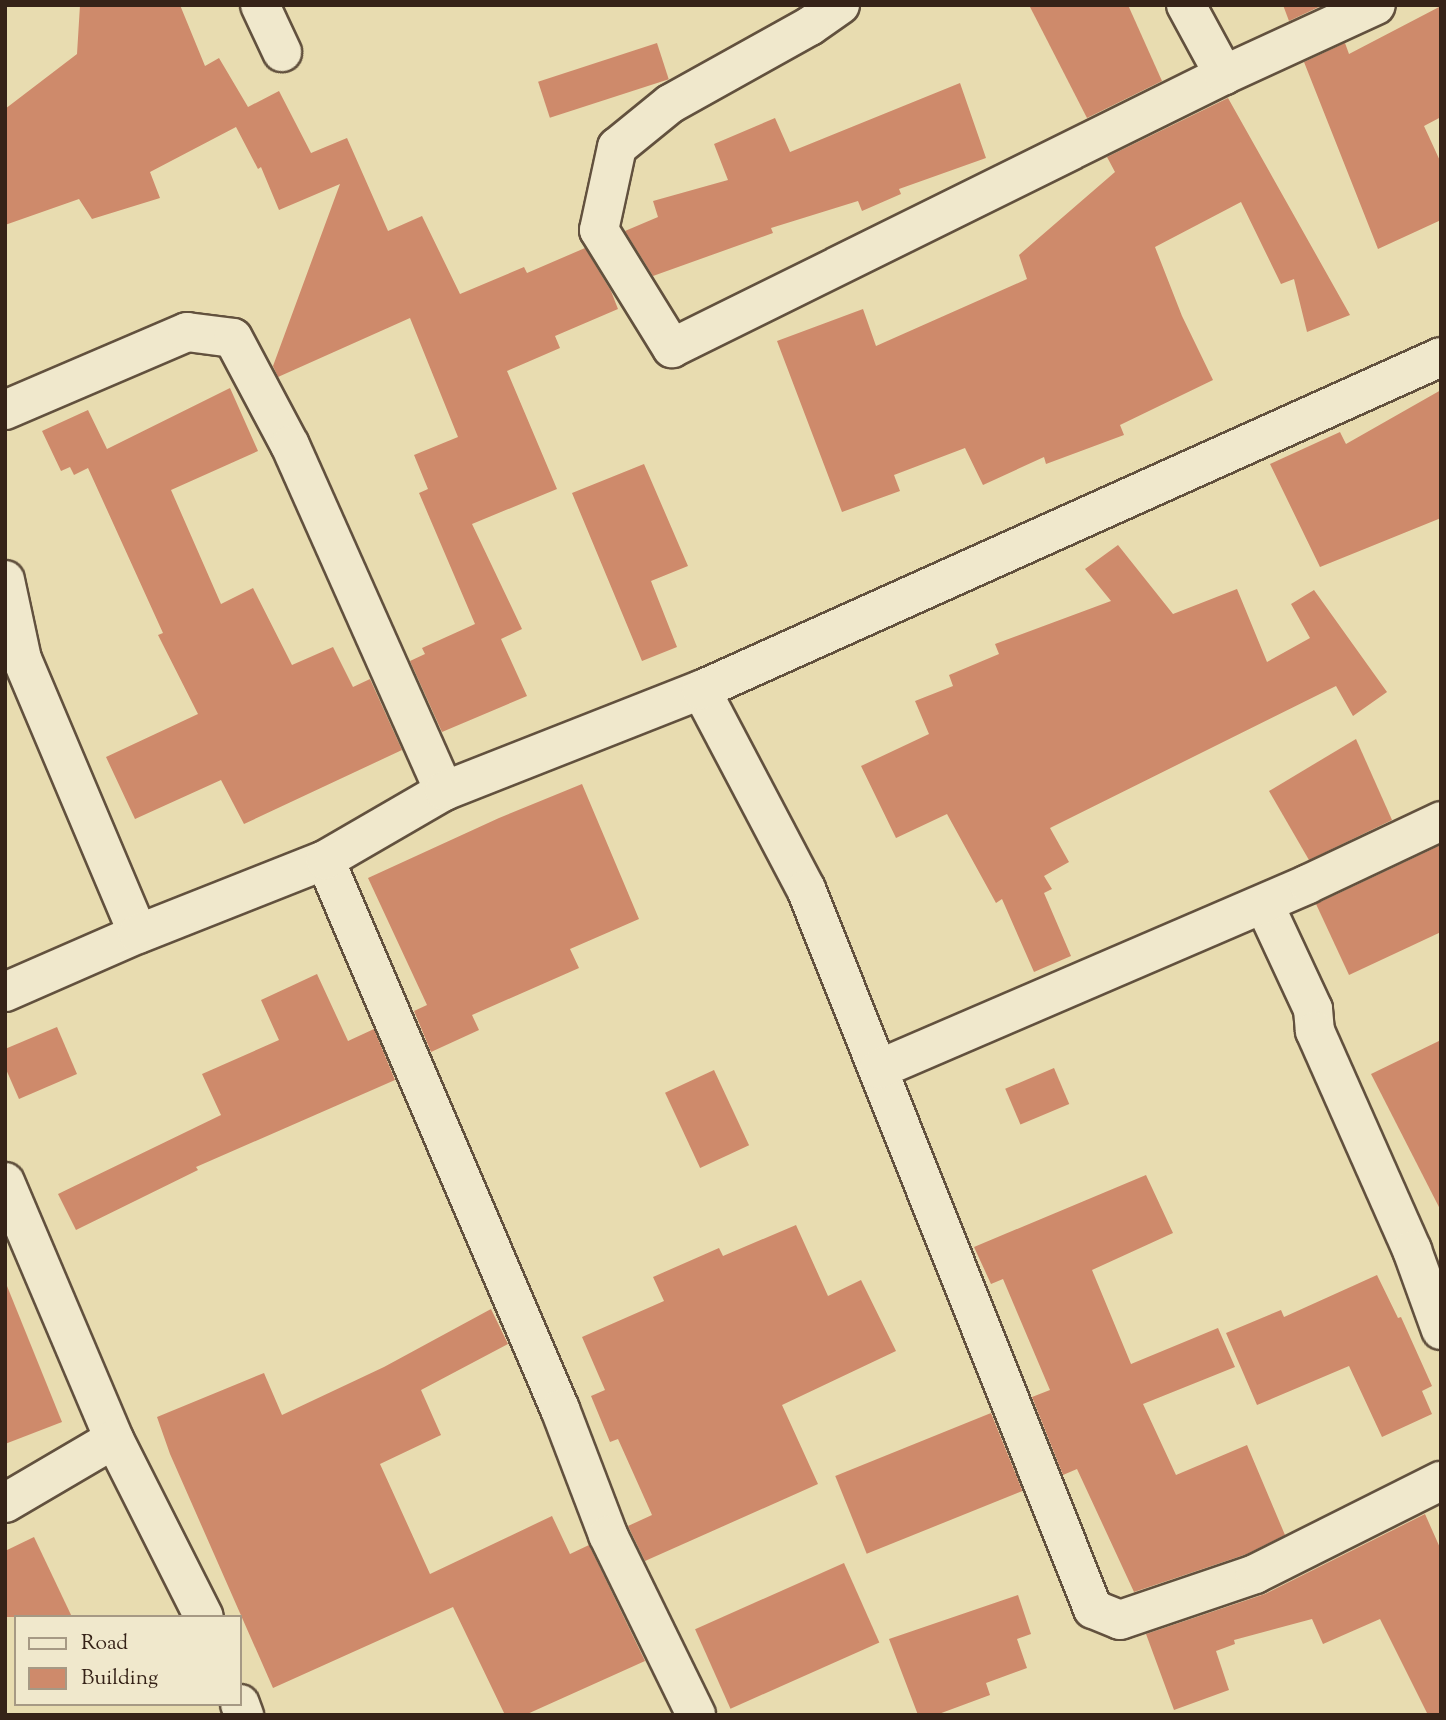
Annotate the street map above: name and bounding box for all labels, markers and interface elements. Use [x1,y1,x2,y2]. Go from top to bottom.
legend [14,1615,242,1706]
text: Road [81,1629,128,1659]
text: Building [81,1664,158,1694]

